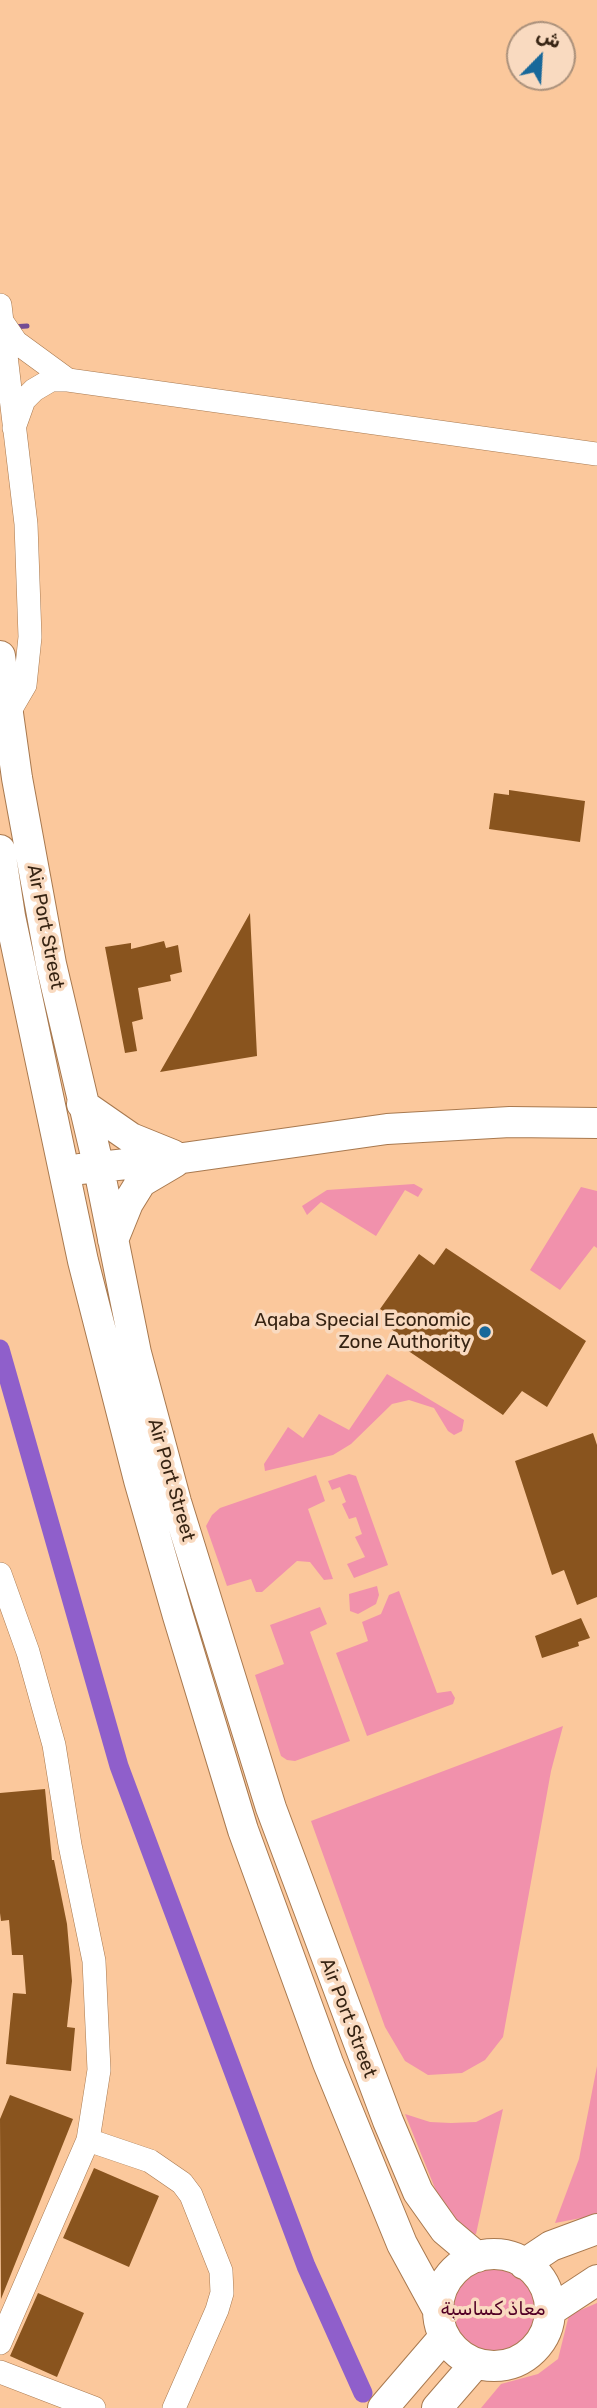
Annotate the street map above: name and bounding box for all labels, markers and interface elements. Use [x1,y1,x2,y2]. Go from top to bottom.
north arrow [506,21,576,91]
text: ش [533,23,565,54]
street label: Air Port Street [22,863,68,991]
place label: Aqaba Special Economic Zone Authority [254,1310,471,1354]
marker: Aqaba Special Economic Zone Authority [477,1324,493,1340]
street label: Air Port Street [143,1416,199,1544]
street label: Air Port Street [315,1955,381,2081]
park label: معاذ كساسبة [441,2299,545,2321]

